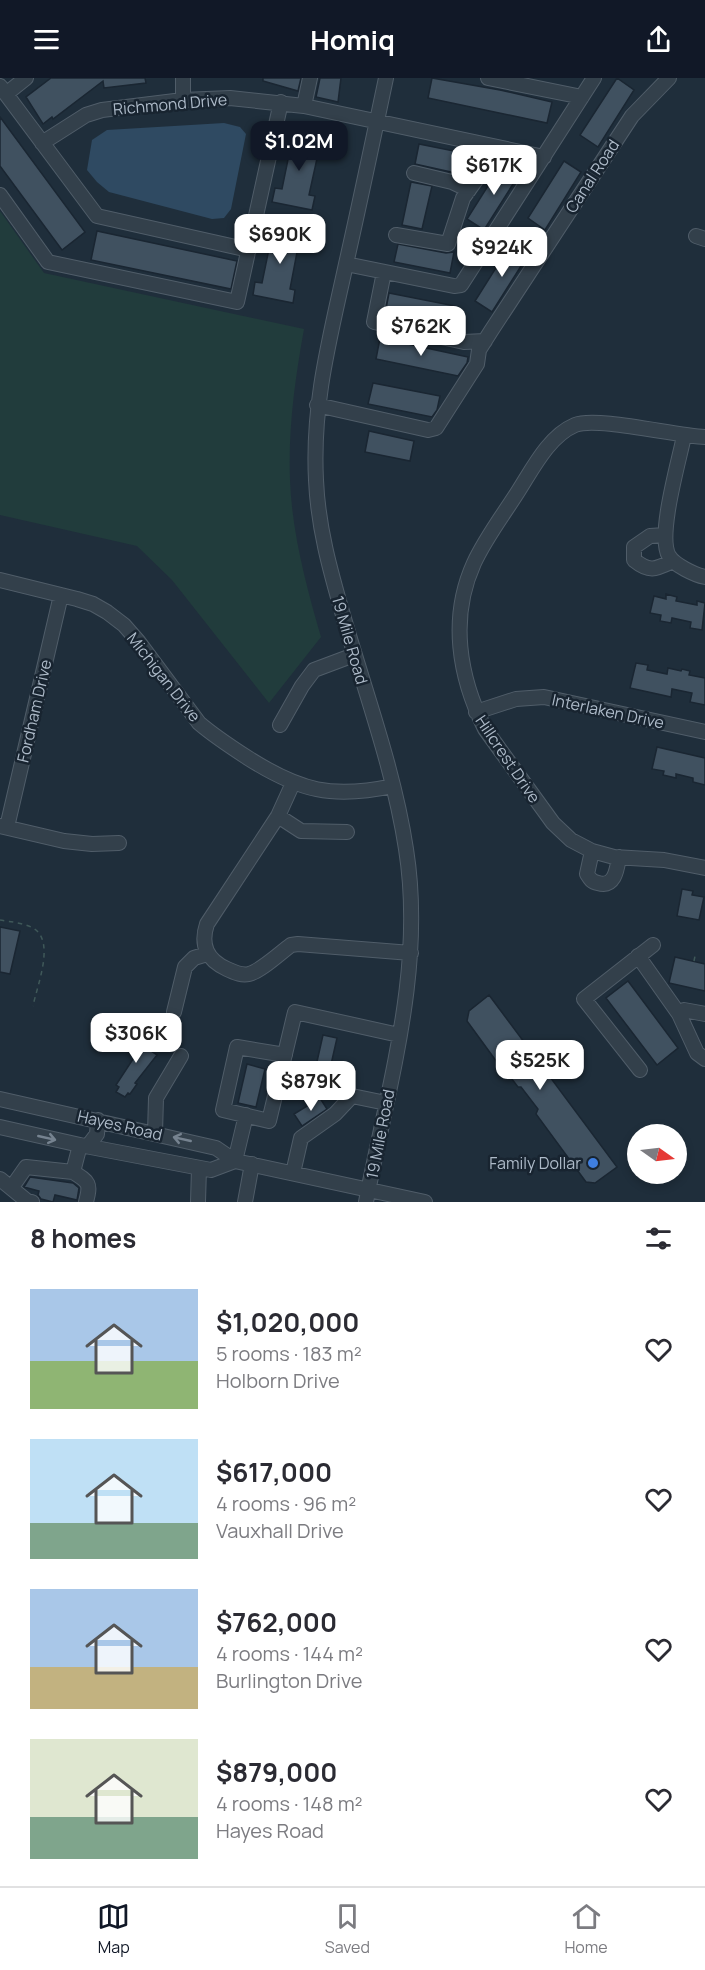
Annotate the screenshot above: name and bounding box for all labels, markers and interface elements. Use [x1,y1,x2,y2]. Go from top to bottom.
text: Homiq [310,21,395,58]
icon: menu [30,23,63,56]
icon: share [642,23,675,56]
street label: Richmond Drive [112,88,228,120]
pin: $1.02M [250,121,348,172]
text: $1.02M [265,127,333,154]
street label: Canal Road [560,135,624,217]
pin: $617K [452,145,536,196]
text: $617K [465,151,523,178]
pin: $690K [238,214,322,265]
text: $690K [248,220,312,247]
pin: $924K [460,227,544,278]
text: $924K [471,233,533,260]
pin: $762K [379,306,463,357]
text: $762K [391,312,451,339]
street label: 19 Mile Road [327,593,373,687]
street label: Michigan Drive [122,628,206,726]
street label: Fordham Drive [11,657,57,765]
street label: Interlaken Drive [550,688,666,734]
street label: Hillcrest Drive [471,711,545,807]
pin: $306K [94,1013,178,1064]
text: $306K [105,1019,167,1046]
pin: $525K [498,1040,582,1091]
text: $525K [510,1046,570,1073]
pin: $879K [269,1061,353,1112]
text: $879K [281,1067,341,1094]
street label: 19 Mile Road [361,1087,399,1181]
street label: Hayes Road [75,1105,165,1145]
north arrow [627,1124,687,1184]
map controls [627,1124,687,1184]
one-way arrow [37,1132,56,1144]
one-way arrow [173,1133,192,1145]
place label: Family Dollar [489,1152,581,1174]
marker: Family Dollar [586,1156,600,1170]
text: 8 homes [30,1220,136,1256]
icon: filters [642,1222,675,1255]
text: $1,020,000 [216,1304,359,1340]
icon: home [78,1313,150,1385]
icon: heart [642,1333,675,1366]
text: 5 rooms · 183 m² [216,1340,362,1367]
text: Holborn Drive [216,1367,340,1394]
text: $617,000 [216,1454,332,1490]
icon: home [78,1463,150,1535]
icon: heart [642,1483,675,1516]
text: 4 rooms · 96 m² [216,1490,356,1517]
text: Vauxhall Drive [216,1517,344,1544]
text: $762,000 [216,1604,337,1640]
icon: home [78,1613,150,1685]
icon: heart [642,1633,675,1666]
text: 4 rooms · 144 m² [216,1640,363,1667]
text: Burlington Drive [216,1667,363,1694]
text: $879,000 [216,1754,337,1790]
icon: home [78,1763,150,1835]
icon: heart [642,1783,675,1816]
text: 4 rooms · 148 m² [216,1790,363,1817]
text: Hayes Road [216,1817,324,1844]
tab: Map [97,1900,130,1958]
tab: Saved [325,1900,370,1958]
tab: Home [564,1900,608,1958]

